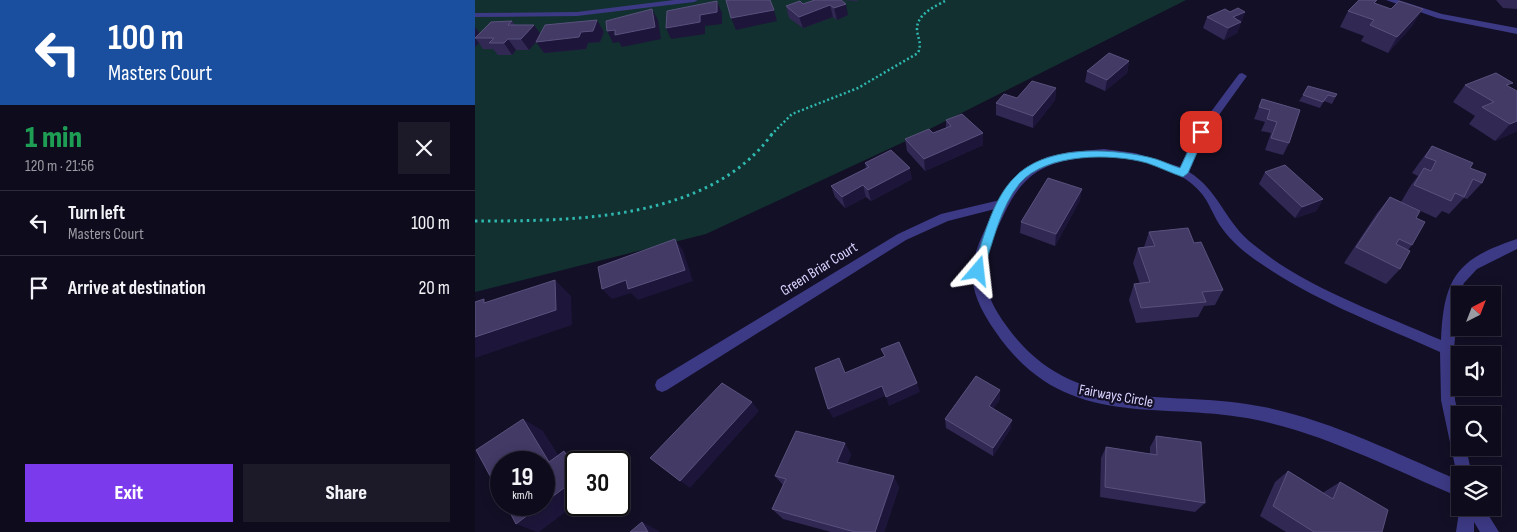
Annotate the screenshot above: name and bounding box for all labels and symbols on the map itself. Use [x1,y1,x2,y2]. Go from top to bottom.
pin [1180,111,1222,153]
street label: Green Briar Court [777,238,861,300]
position arrow [951,244,1003,296]
north arrow [1451,286,1501,336]
street label: Fairways Circle [1077,380,1155,412]
speed limit sign: 30 [565,451,630,516]

